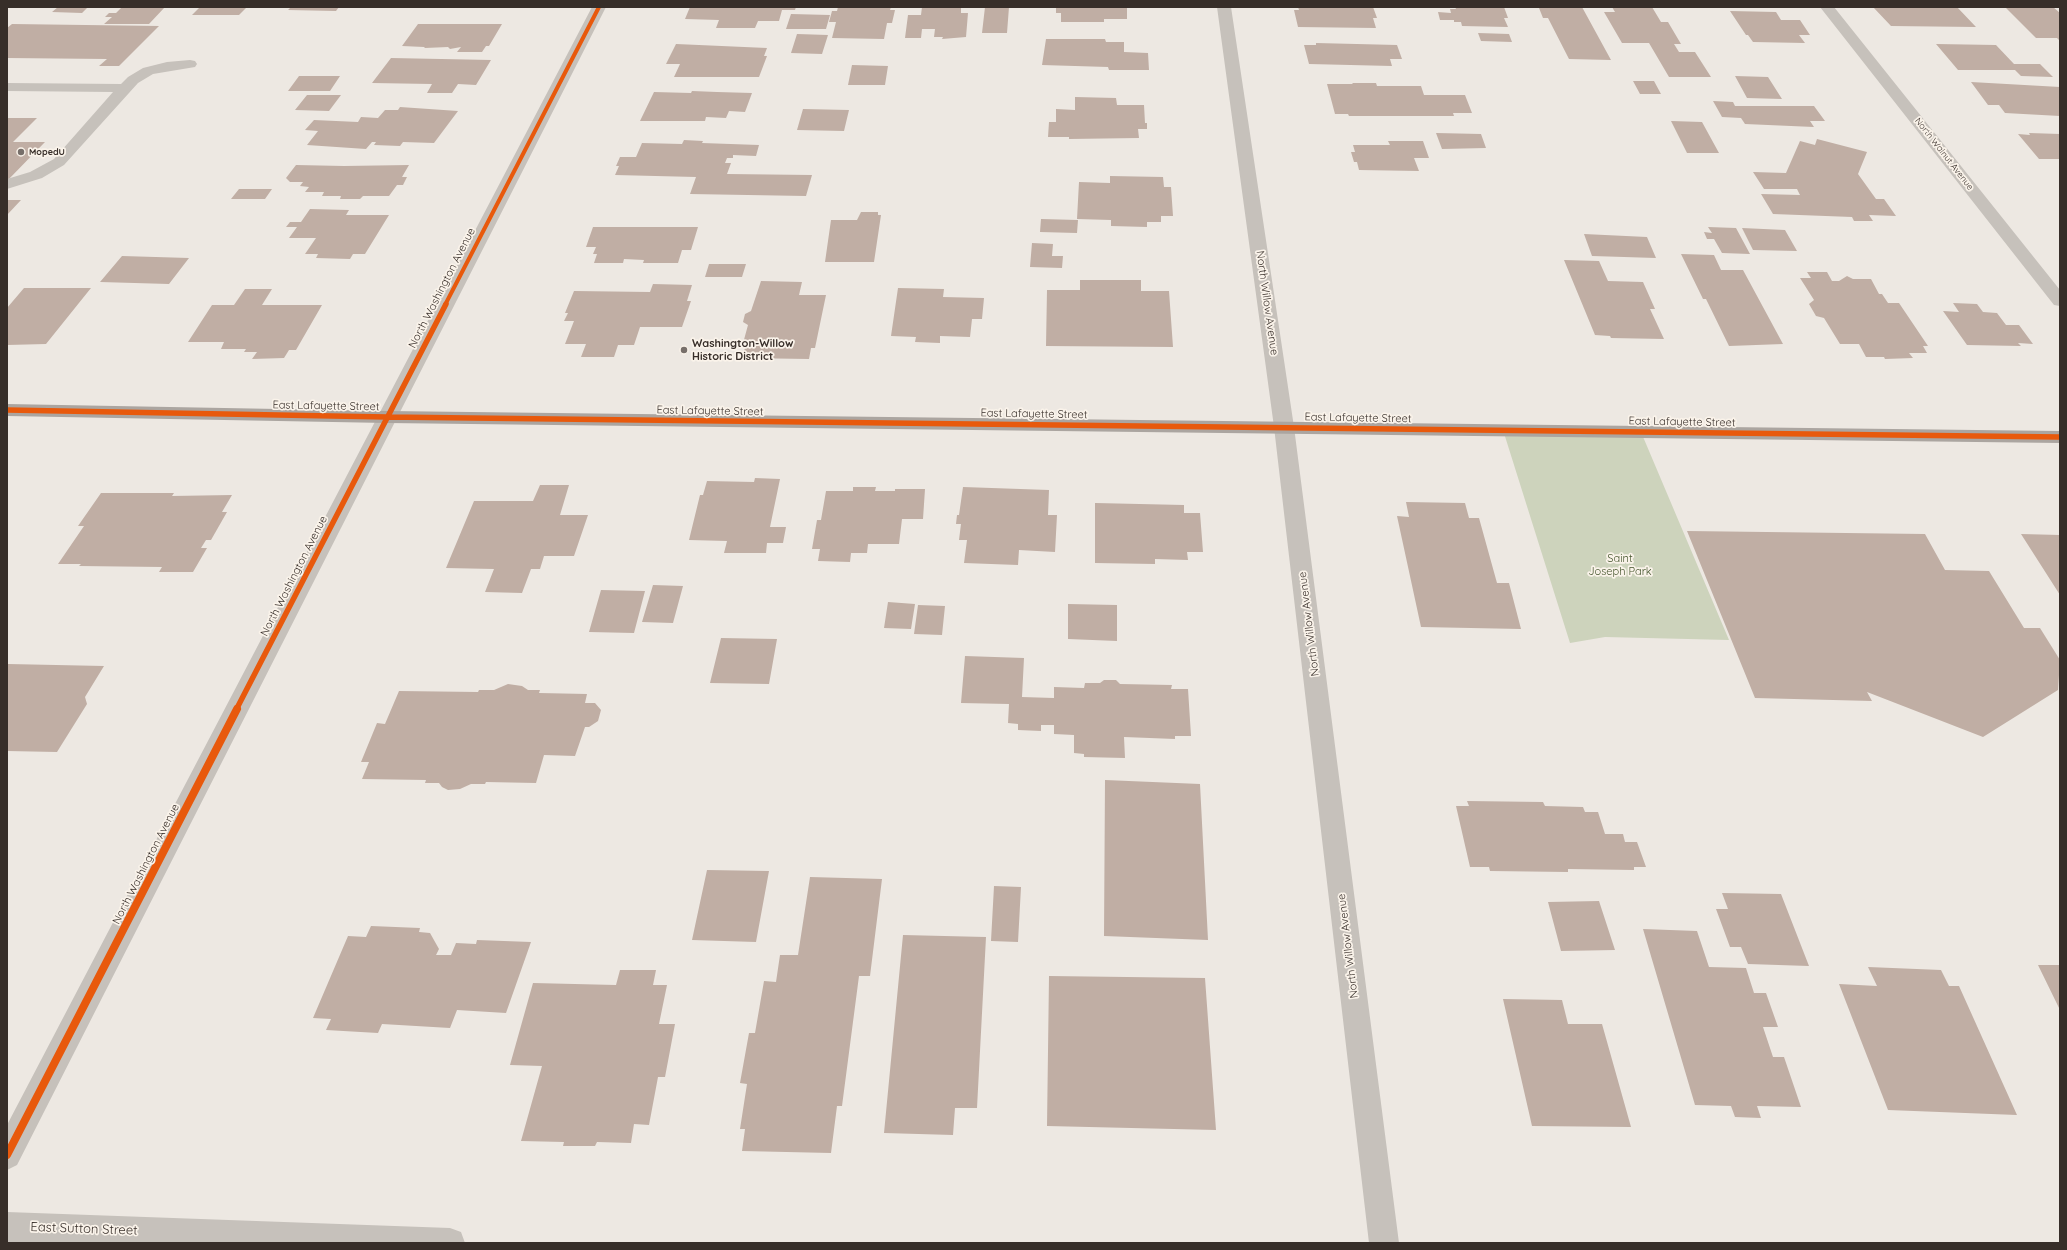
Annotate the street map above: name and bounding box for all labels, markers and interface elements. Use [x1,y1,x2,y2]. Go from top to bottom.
street label: North Walnut Avenue [1912,116,1976,192]
marker: MopedU [16,147,26,157]
place label: MopedU [29,147,65,157]
street label: North Washington Avenue [406,226,478,350]
street label: North Willow Avenue [1253,250,1281,356]
place label: Washington-Willow Historic District [692,337,793,363]
marker: Washington-Willow Historic District [679,345,689,355]
street label: East Lafayette Street [272,398,380,414]
street label: East Lafayette Street [656,403,764,419]
street label: East Lafayette Street [980,406,1088,422]
street label: East Lafayette Street [1304,410,1412,426]
street label: East Lafayette Street [1628,414,1736,430]
street label: North Washington Avenue [258,514,330,638]
park label: Saint Joseph Park [1588,552,1652,578]
street label: North Willow Avenue [1296,571,1322,677]
street label: North Washington Avenue [110,802,182,926]
street label: North Willow Avenue [1335,893,1361,999]
street label: East Sutton Street [30,1219,138,1239]

